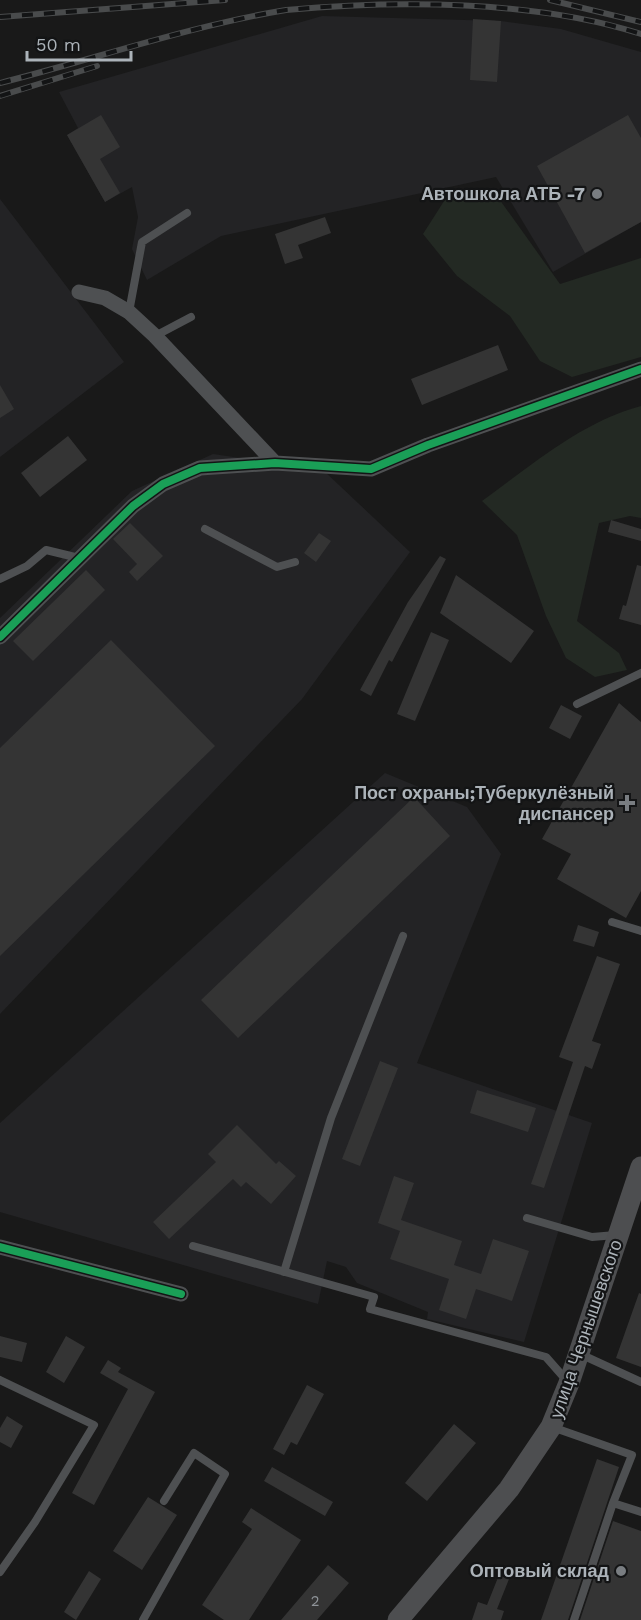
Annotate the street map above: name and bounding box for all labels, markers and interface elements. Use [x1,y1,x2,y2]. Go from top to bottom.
scale bar [27,24,130,62]
text: 50 m [36,34,81,55]
place label: Автошкола АТБ -7 [421,183,585,204]
marker: Автошкола АТБ -7 [590,187,604,201]
place label: Пост охраны;Туберкулёзный диспансер [354,782,614,824]
marker: Пост охраны;Туберкулёзный диспансер [618,794,636,812]
street label: улица Чернышевского [545,1237,626,1421]
place label: Оптовый склад [470,1560,610,1581]
marker: Оптовый склад [614,1564,628,1578]
house number: 2 [311,1592,319,1610]

